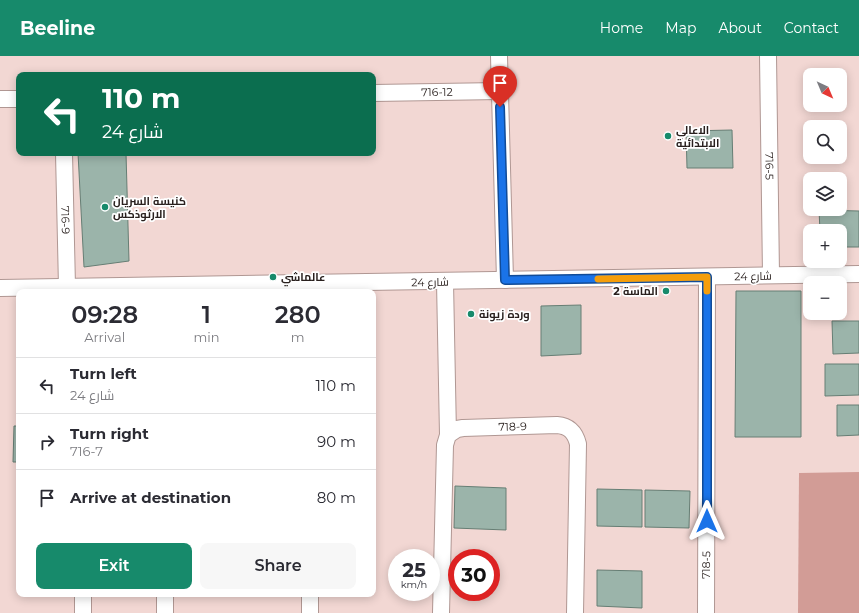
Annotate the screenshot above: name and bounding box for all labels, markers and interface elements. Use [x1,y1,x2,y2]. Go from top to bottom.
text: Beeline [20,17,95,40]
text: Home [600,19,643,37]
text: Map [665,19,696,37]
text: About [718,19,762,37]
text: Contact [784,19,839,37]
pin [483,66,517,107]
north arrow [803,68,847,112]
map controls [803,68,847,320]
icon: arrive [489,72,511,94]
text: 110 m [102,81,180,115]
street label: 716-12 [421,85,453,99]
icon: left [36,88,88,140]
button: search [803,120,847,164]
text: شارع 24 [102,121,163,143]
place label: الاعالي الابتدائية [676,123,719,150]
marker: الاعالي الابتدائية [663,131,673,141]
street label: 716-5 [762,152,777,180]
button: layers [803,172,847,216]
place label: كنيسة السريان الارثوذكس [113,194,186,222]
marker: كنيسة السريان الارثوذكس [100,202,110,212]
street label: 716-9 [58,206,73,235]
button: + [803,224,847,268]
street label: شارع 24 [734,269,772,284]
place label: عالماشي [281,270,325,287]
marker: عالماشي [268,272,278,282]
street label: شارع 24 [411,275,449,290]
button: − [803,276,847,320]
place label: الماسة 2 [613,284,658,298]
marker: الماسة 2 [661,286,671,296]
text: 09:28 [71,300,138,329]
text: 1 [202,300,211,329]
text: 280 [275,300,321,329]
place label: وردة زيونة [479,307,530,322]
marker: وردة زيونة [466,309,476,319]
text: Arrival [84,329,125,345]
text: min [193,329,219,345]
text: m [291,329,305,345]
text: Turn left [70,364,137,383]
icon: left [36,375,58,397]
text: 110 m [315,376,356,395]
text: شارع 24 [70,387,114,403]
street label: 718-9 [498,419,527,434]
text: Turn right [70,424,149,443]
icon: right [36,431,58,453]
text: 90 m [317,432,356,451]
text: 716-7 [70,443,103,459]
icon: arrive [36,487,58,509]
text: Arrive at destination [70,488,231,507]
text: 80 m [317,488,356,507]
position arrow [686,500,728,542]
button: Exit [36,543,192,589]
button: Share [200,543,356,589]
speed limit sign: 30 [448,549,500,601]
street label: 718-5 [699,551,713,579]
text: 25 [402,558,426,582]
text: km/h [401,578,427,591]

